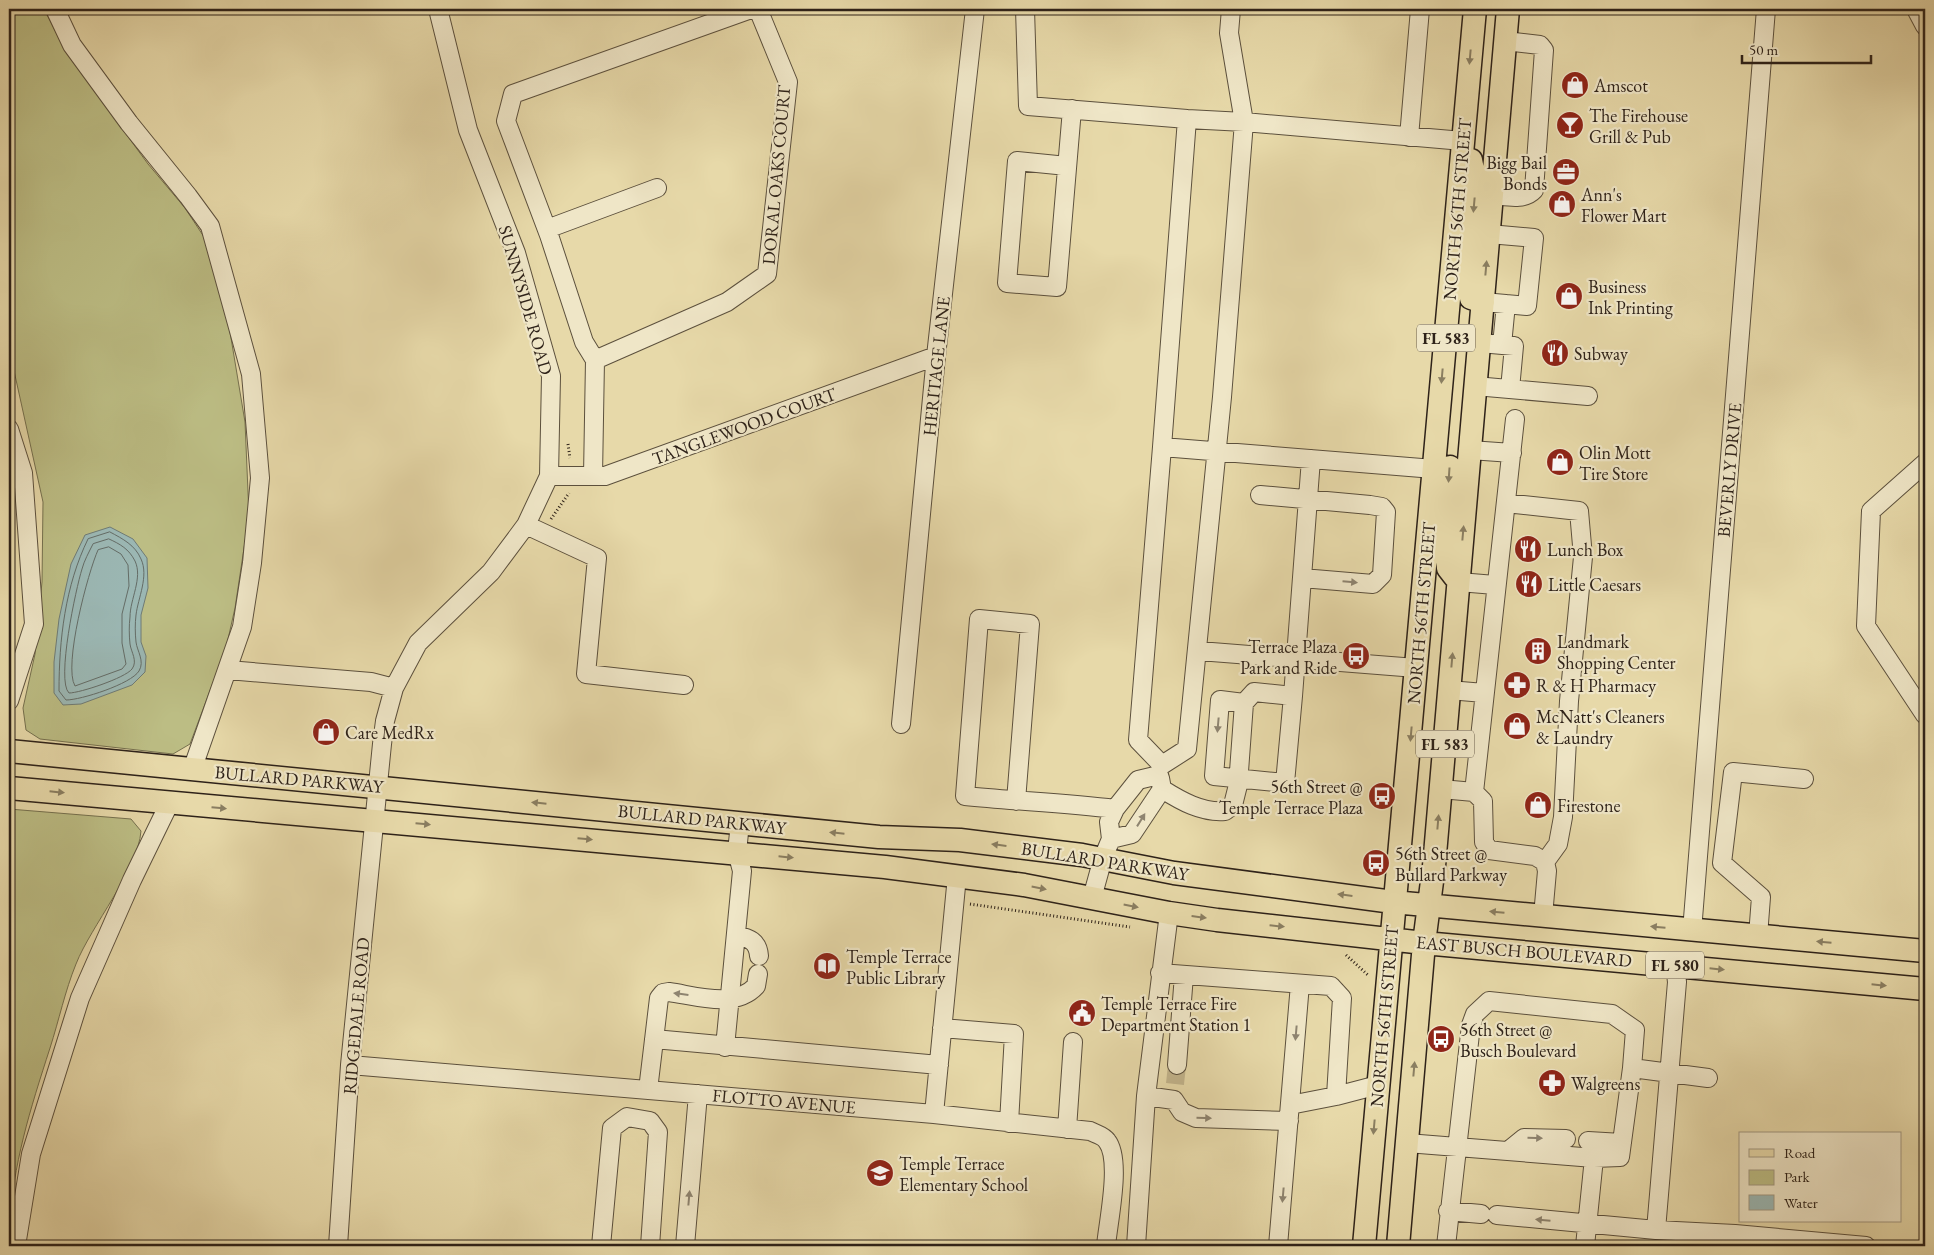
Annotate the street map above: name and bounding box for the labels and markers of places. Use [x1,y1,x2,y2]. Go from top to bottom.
shop icon: Amscot [1560,70,1590,100]
place label: Amscot [1593,74,1648,97]
place label: The Firehouse Grill & Pub [1589,104,1688,148]
bar icon: The Firehouse Grill & Pub [1555,110,1585,140]
place label: Bigg Bail Bonds [1486,151,1547,195]
office icon: Bigg Bail Bonds [1551,157,1581,187]
place label: Ann's Flower Mart [1580,183,1667,227]
shop icon: Ann's Flower Mart [1547,189,1577,219]
place label: Business Ink Printing [1588,275,1673,319]
shop icon: Business Ink Printing [1554,281,1584,311]
restaurant icon: Subway [1540,338,1570,368]
place label: Subway [1574,342,1628,365]
place label: Olin Mott Tire Store [1579,441,1651,485]
shop icon: Olin Mott Tire Store [1545,447,1575,477]
restaurant icon: Lunch Box [1513,534,1543,564]
place label: Lunch Box [1547,538,1624,561]
restaurant icon: Little Caesars [1514,569,1544,599]
place label: Little Caesars [1548,573,1641,596]
place label: Landmark Shopping Center [1557,630,1676,674]
place label: Terrace Plaza Park and Ride [1240,635,1338,679]
building icon: Landmark Shopping Center [1523,636,1553,666]
bus stop icon: Terrace Plaza Park and Ride [1341,641,1371,671]
pharmacy icon: R & H Pharmacy [1502,670,1532,700]
place label: R & H Pharmacy [1536,674,1656,697]
place label: McNatt's Cleaners & Laundry [1536,705,1665,749]
shop icon: McNatt's Cleaners & Laundry [1502,711,1532,741]
shop icon: Care MedRx [311,717,341,747]
place label: Care MedRx [345,721,434,744]
place label: 56th Street @ Temple Terrace Plaza [1219,775,1364,819]
bus stop icon: 56th Street @ Temple Terrace Plaza [1367,781,1397,811]
shop icon: Firestone [1523,790,1553,820]
place label: Firestone [1557,794,1621,817]
place label: 56th Street @ Bullard Parkway [1395,842,1507,886]
bus stop icon: 56th Street @ Bullard Parkway [1361,848,1391,878]
place label: Temple Terrace Public Library [846,945,952,989]
library icon: Temple Terrace Public Library [812,951,842,981]
place label: Temple Terrace Fire Department Station 1 [1101,992,1251,1036]
public building icon: Temple Terrace Fire Department Station 1 [1067,998,1097,1028]
place label: 56th Street @ Busch Boulevard [1460,1018,1577,1062]
bus stop icon: 56th Street @ Busch Boulevard [1426,1024,1456,1054]
pharmacy icon: Walgreens [1537,1068,1567,1098]
place label: Walgreens [1571,1072,1640,1095]
place label: Temple Terrace Elementary School [899,1152,1028,1196]
school or university icon: Temple Terrace Elementary School [865,1158,895,1188]

